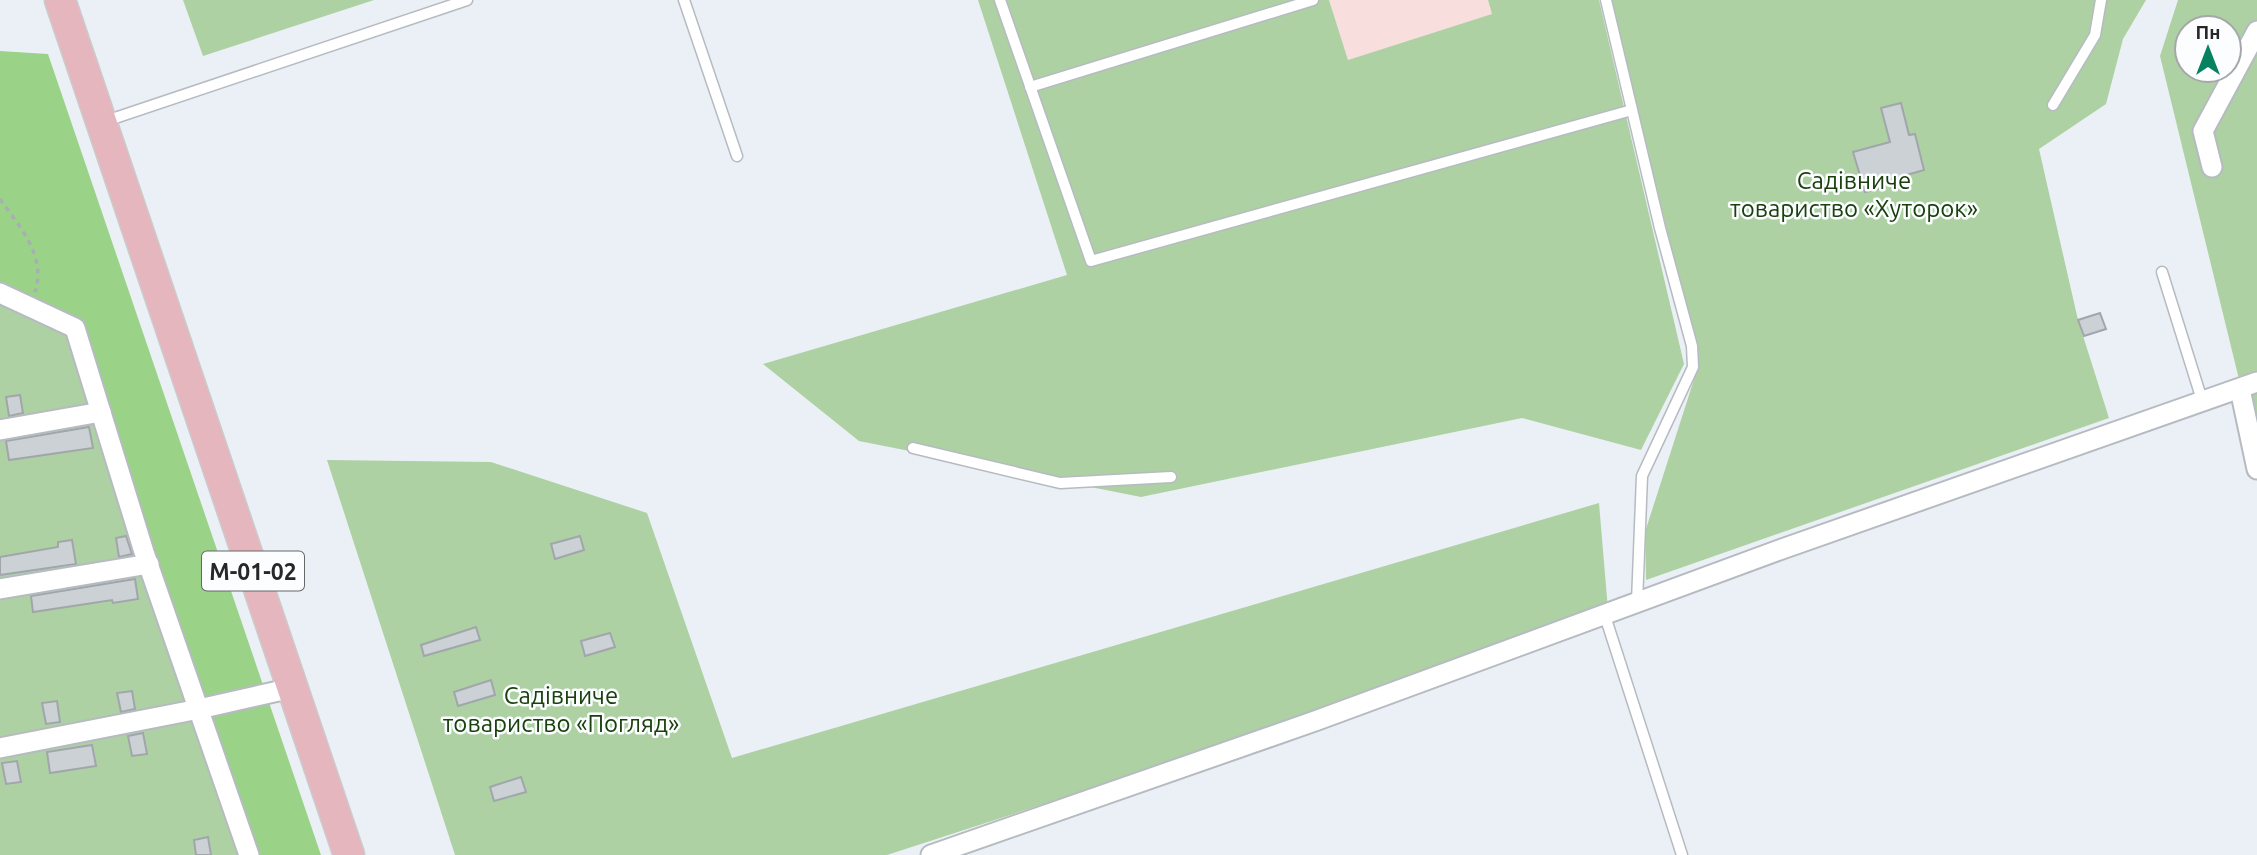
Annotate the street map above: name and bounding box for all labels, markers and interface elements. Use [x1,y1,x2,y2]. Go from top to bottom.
north arrow [2173,14,2243,84]
text: Пн [2196,21,2220,43]
park label: Садівниче товариство «Хуторок» [1730,167,1978,222]
road number: М-01-02 [202,552,304,590]
park label: Садівниче товариство «Погляд» [443,682,679,737]

